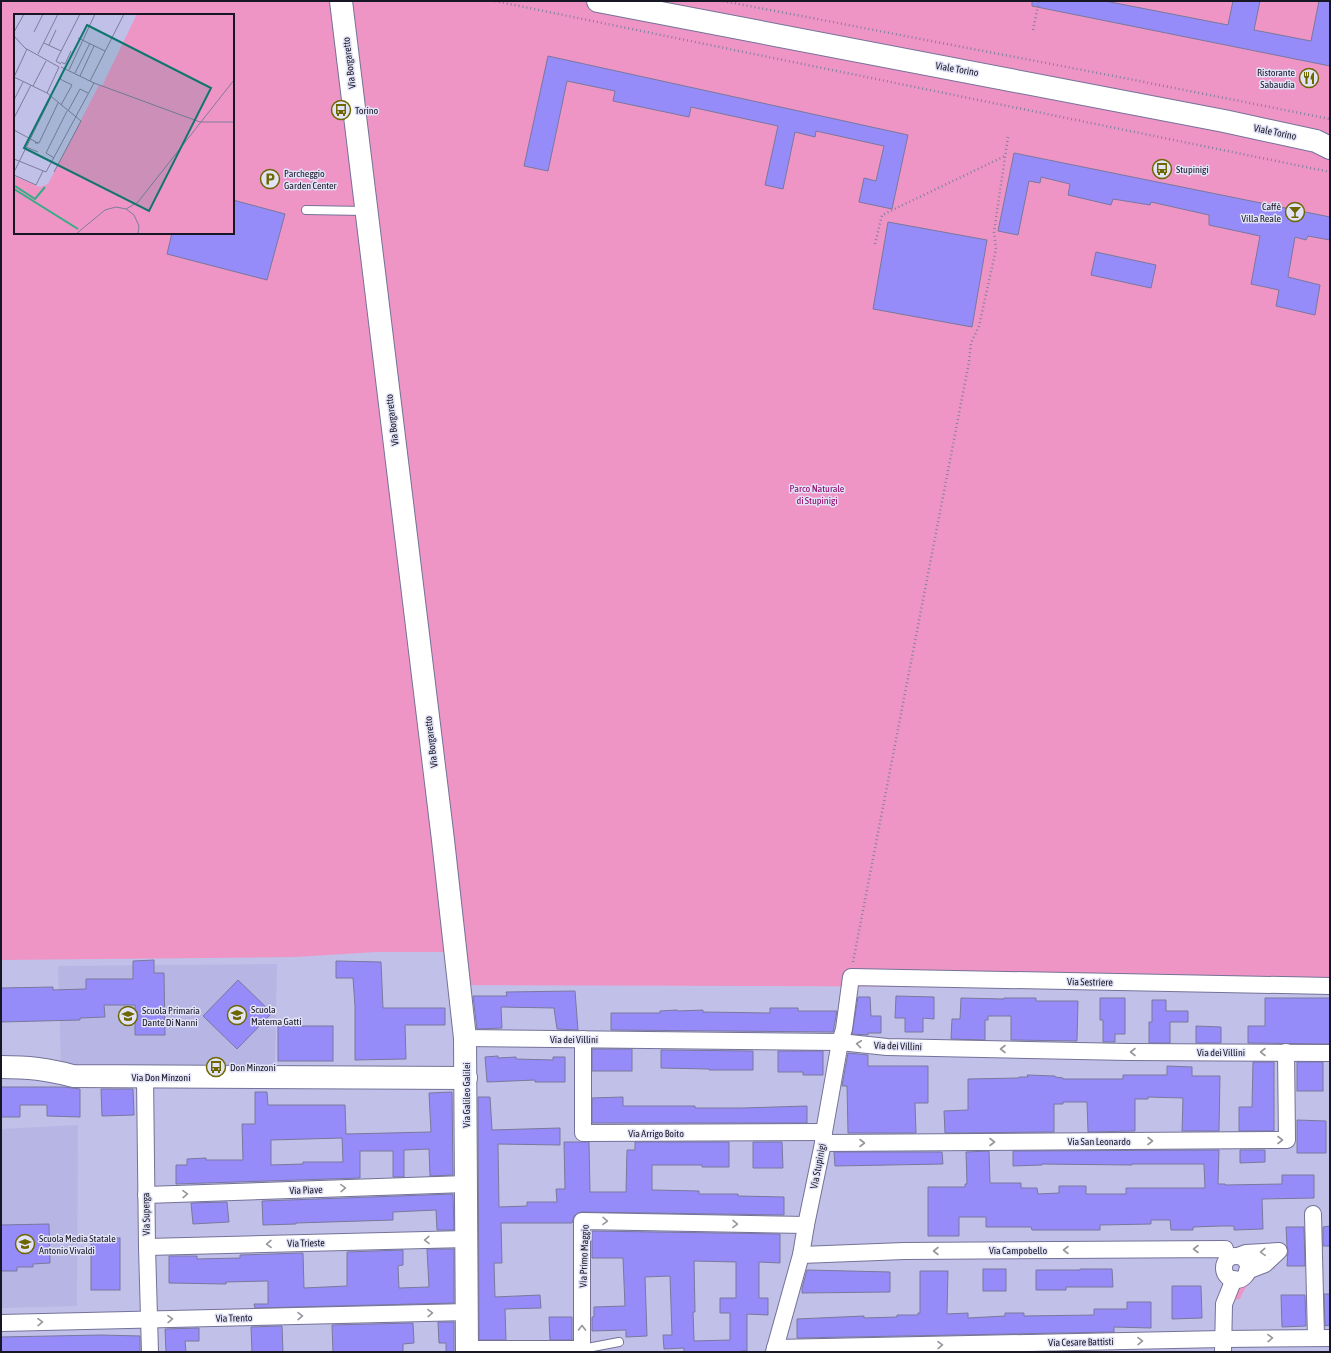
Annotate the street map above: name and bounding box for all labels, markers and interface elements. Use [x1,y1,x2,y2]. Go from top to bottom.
inset map [14,14,234,234]
street label: Via Borgaretto [340,36,358,89]
street label: Viale Torino [935,60,980,78]
place label: Ristorante Sabaudia [1257,67,1295,90]
restaurant icon: Ristorante Sabaudia [1298,67,1320,89]
bus stop icon: Torino [330,99,352,121]
place label: Torino [355,105,379,116]
street label: Viale Torino [1253,122,1298,142]
bus stop icon: Stupinigi [1151,158,1173,180]
place label: Stupinigi [1176,164,1209,175]
parking icon: Parcheggio Garden Center [259,168,281,190]
place label: Parcheggio Garden Center [284,168,338,191]
place label: Caffè Villa Reale [1241,201,1281,224]
bar icon: Caffè Villa Reale [1284,201,1306,223]
street label: Via Borgaretto [383,393,401,446]
park label: Parco Naturale di Stupinigi [790,483,845,506]
street label: Via Borgaretto [422,715,440,768]
street label: Via Sestriere [1067,976,1113,988]
school or university icon: Scuola Materna Gatti [226,1004,248,1026]
place label: Scuola Materna Gatti [251,1004,302,1027]
school or university icon: Scuola Primaria Dante Di Nanni [117,1005,139,1027]
place label: Scuola Primaria Dante Di Nanni [142,1005,200,1028]
street label: Via dei Villini [550,1034,598,1045]
one-way arrow [856,1040,862,1049]
street label: Via dei Villini [874,1040,922,1052]
one-way arrow [1000,1045,1006,1053]
street label: Via dei Villini [1197,1047,1245,1058]
one-way arrow [1130,1048,1136,1056]
one-way arrow [1260,1048,1266,1056]
bus stop icon: Don Minzoni [205,1056,227,1078]
place label: Don Minzoni [230,1062,276,1073]
street label: Via Galileo Galilei [461,1062,472,1128]
street label: Via Don Minzoni [132,1072,190,1083]
street label: Via Arrigo Boito [628,1128,684,1139]
street label: Via San Leonardo [1067,1136,1131,1147]
one-way arrow [1277,1136,1283,1144]
one-way arrow [1147,1137,1153,1145]
one-way arrow [989,1138,995,1146]
one-way arrow [859,1139,865,1147]
street label: Via Stupinigi [808,1142,828,1190]
street label: Via Piave [289,1184,323,1196]
one-way arrow [340,1184,346,1193]
one-way arrow [182,1189,188,1198]
street label: Via Superga [140,1192,152,1236]
one-way arrow [602,1217,608,1225]
one-way arrow [732,1220,738,1228]
street label: Via Primo Maggio [577,1224,591,1288]
school or university icon: Scuola Media Statale Antonio Vivaldi [14,1233,36,1255]
place label: Scuola Media Statale Antonio Vivaldi [39,1233,116,1256]
one-way arrow [424,1235,430,1244]
street label: Via Trieste [287,1237,325,1249]
one-way arrow [266,1239,272,1248]
street label: Via Campobello [989,1245,1047,1256]
one-way arrow [1193,1245,1199,1253]
one-way arrow [1063,1246,1069,1254]
one-way arrow [933,1247,939,1255]
one-way arrow [1260,1248,1266,1256]
one-way arrow [427,1309,433,1317]
street label: Via Trento [215,1312,253,1324]
one-way arrow [297,1312,303,1321]
one-way arrow [167,1315,173,1324]
one-way arrow [37,1318,43,1326]
one-way arrow [578,1325,586,1331]
one-way arrow [1267,1334,1273,1342]
street label: Via Cesare Battisti [1048,1336,1114,1348]
one-way arrow [1137,1336,1143,1345]
one-way arrow [937,1341,943,1349]

